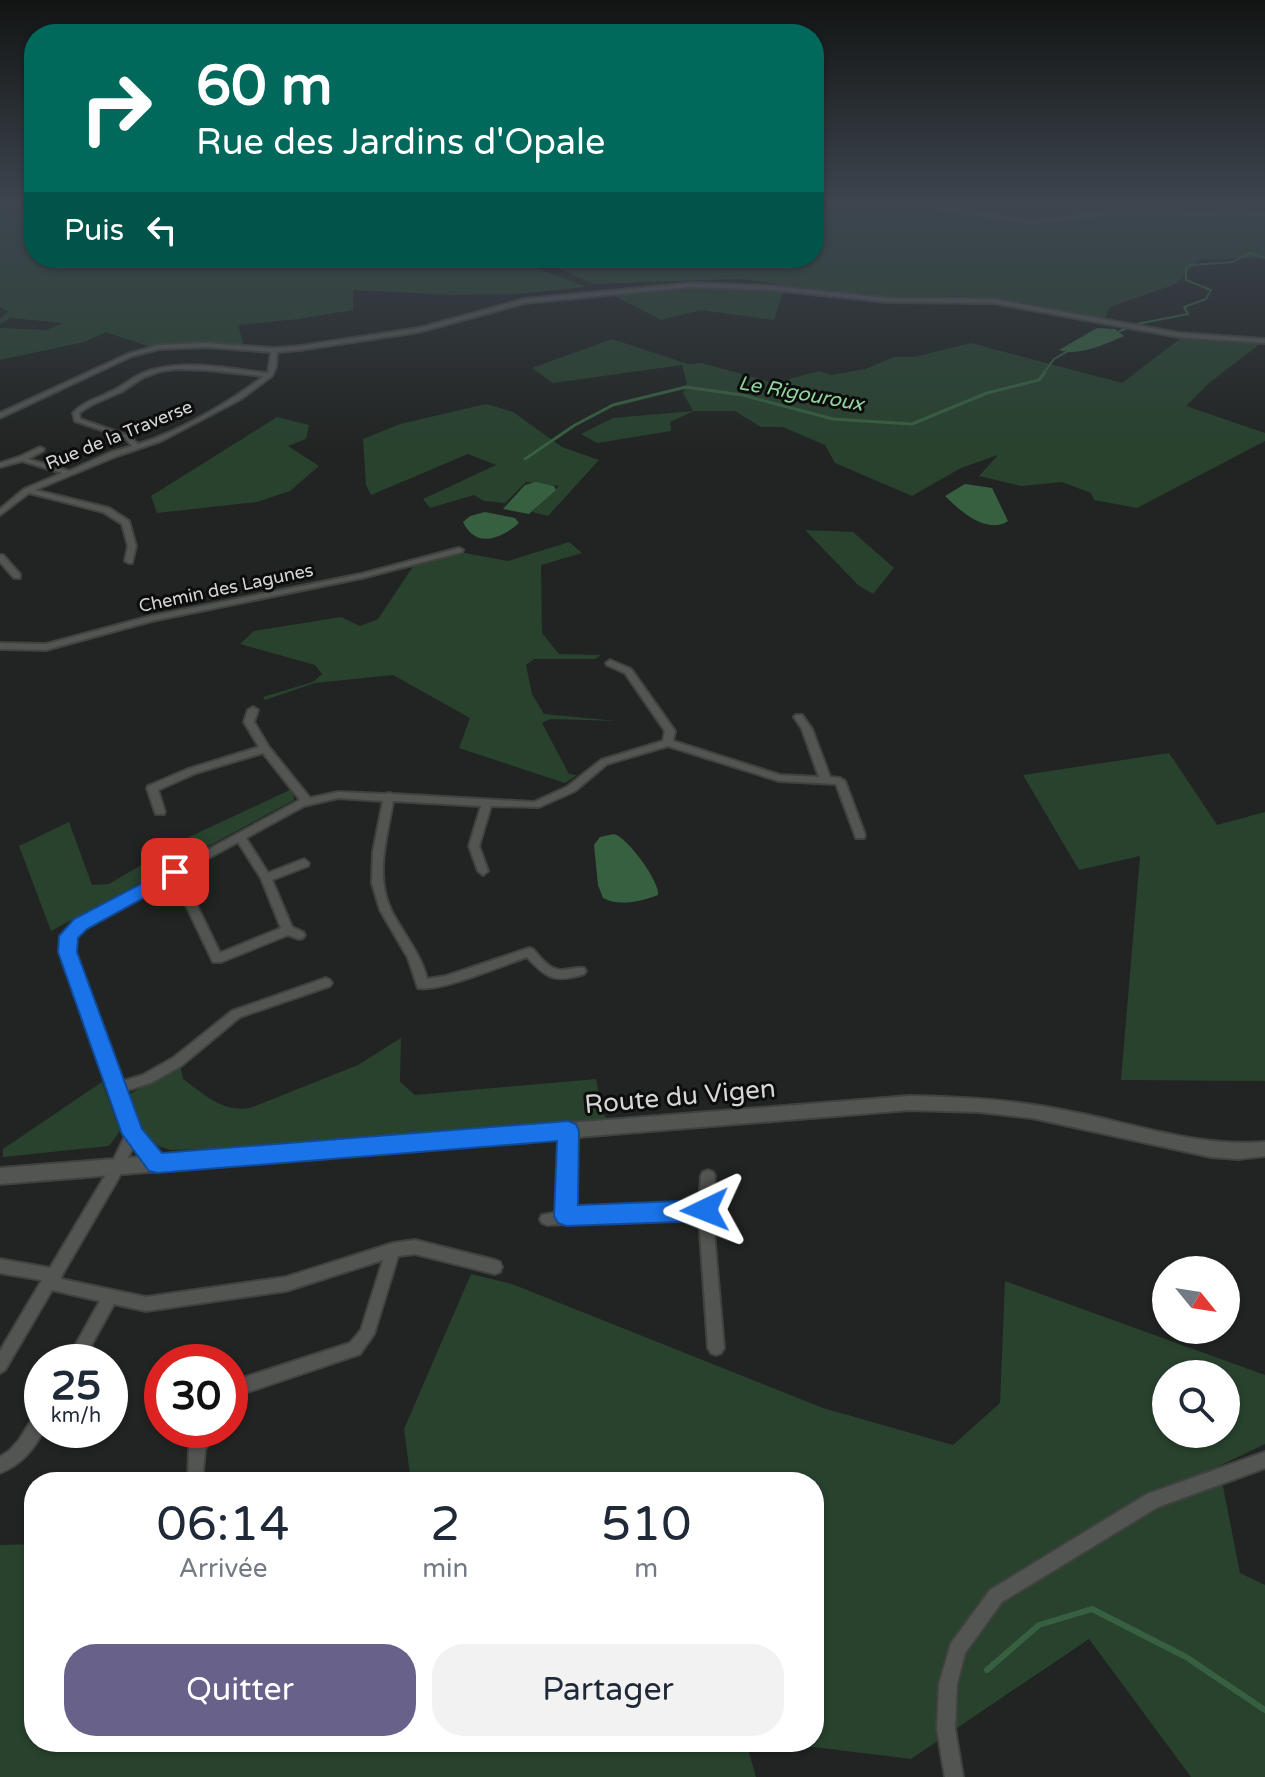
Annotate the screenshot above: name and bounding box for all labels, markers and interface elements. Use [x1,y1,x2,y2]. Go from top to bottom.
text: 60 m [196,53,332,120]
icon: right [64,56,168,160]
text: Rue des Jardins d'Opale [196,121,605,164]
icon: left [140,208,184,252]
text: Puis [64,212,124,249]
water label: Le Rigouroux [736,371,867,417]
street label: Rue de la Traverse [42,396,196,474]
street label: Chemin des Lagunes [137,559,315,617]
pin [141,838,209,906]
icon: arrive [153,850,197,894]
street label: Route du Vigen [583,1073,777,1120]
position arrow [663,1168,747,1252]
north arrow [1152,1256,1240,1344]
map controls [1152,1256,1240,1448]
speed limit sign: 30 [144,1344,248,1448]
button: search [1152,1360,1240,1448]
text: 25 [51,1362,101,1410]
text: km/h [51,1404,101,1428]
text: 06:14 [157,1496,290,1554]
text: 2 [430,1496,460,1554]
text: 510 [601,1496,691,1554]
text: Arrivée [179,1553,267,1584]
text: min [422,1553,468,1584]
text: m [634,1553,658,1584]
button: Quitter [64,1644,416,1736]
button: Partager [432,1644,784,1736]

